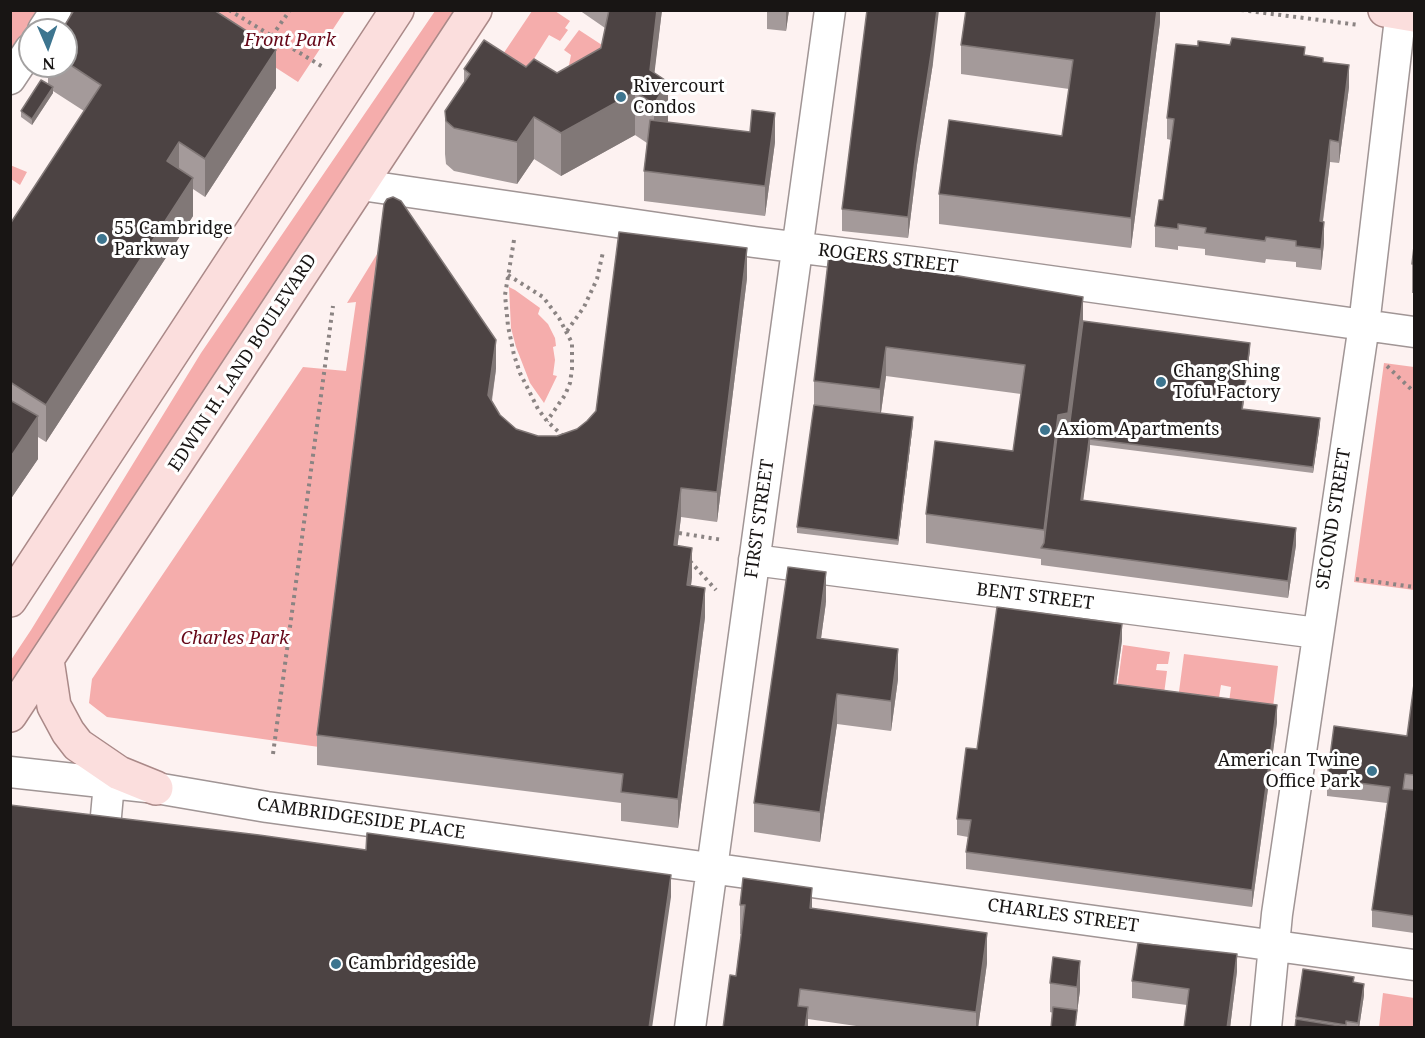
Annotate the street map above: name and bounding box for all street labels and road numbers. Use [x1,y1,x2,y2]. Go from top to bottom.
street label: ROGERS STREET [817,240,959,278]
street label: EDWIN H. LAND BOULEVARD [164,250,322,476]
street label: SECOND STREET [1312,447,1356,591]
street label: FIRST STREET [741,458,779,580]
street label: BENT STREET [975,579,1095,615]
street label: CAMBRIDGESIDE PLACE [256,794,466,844]
street label: CHARLES STREET [986,895,1140,937]

